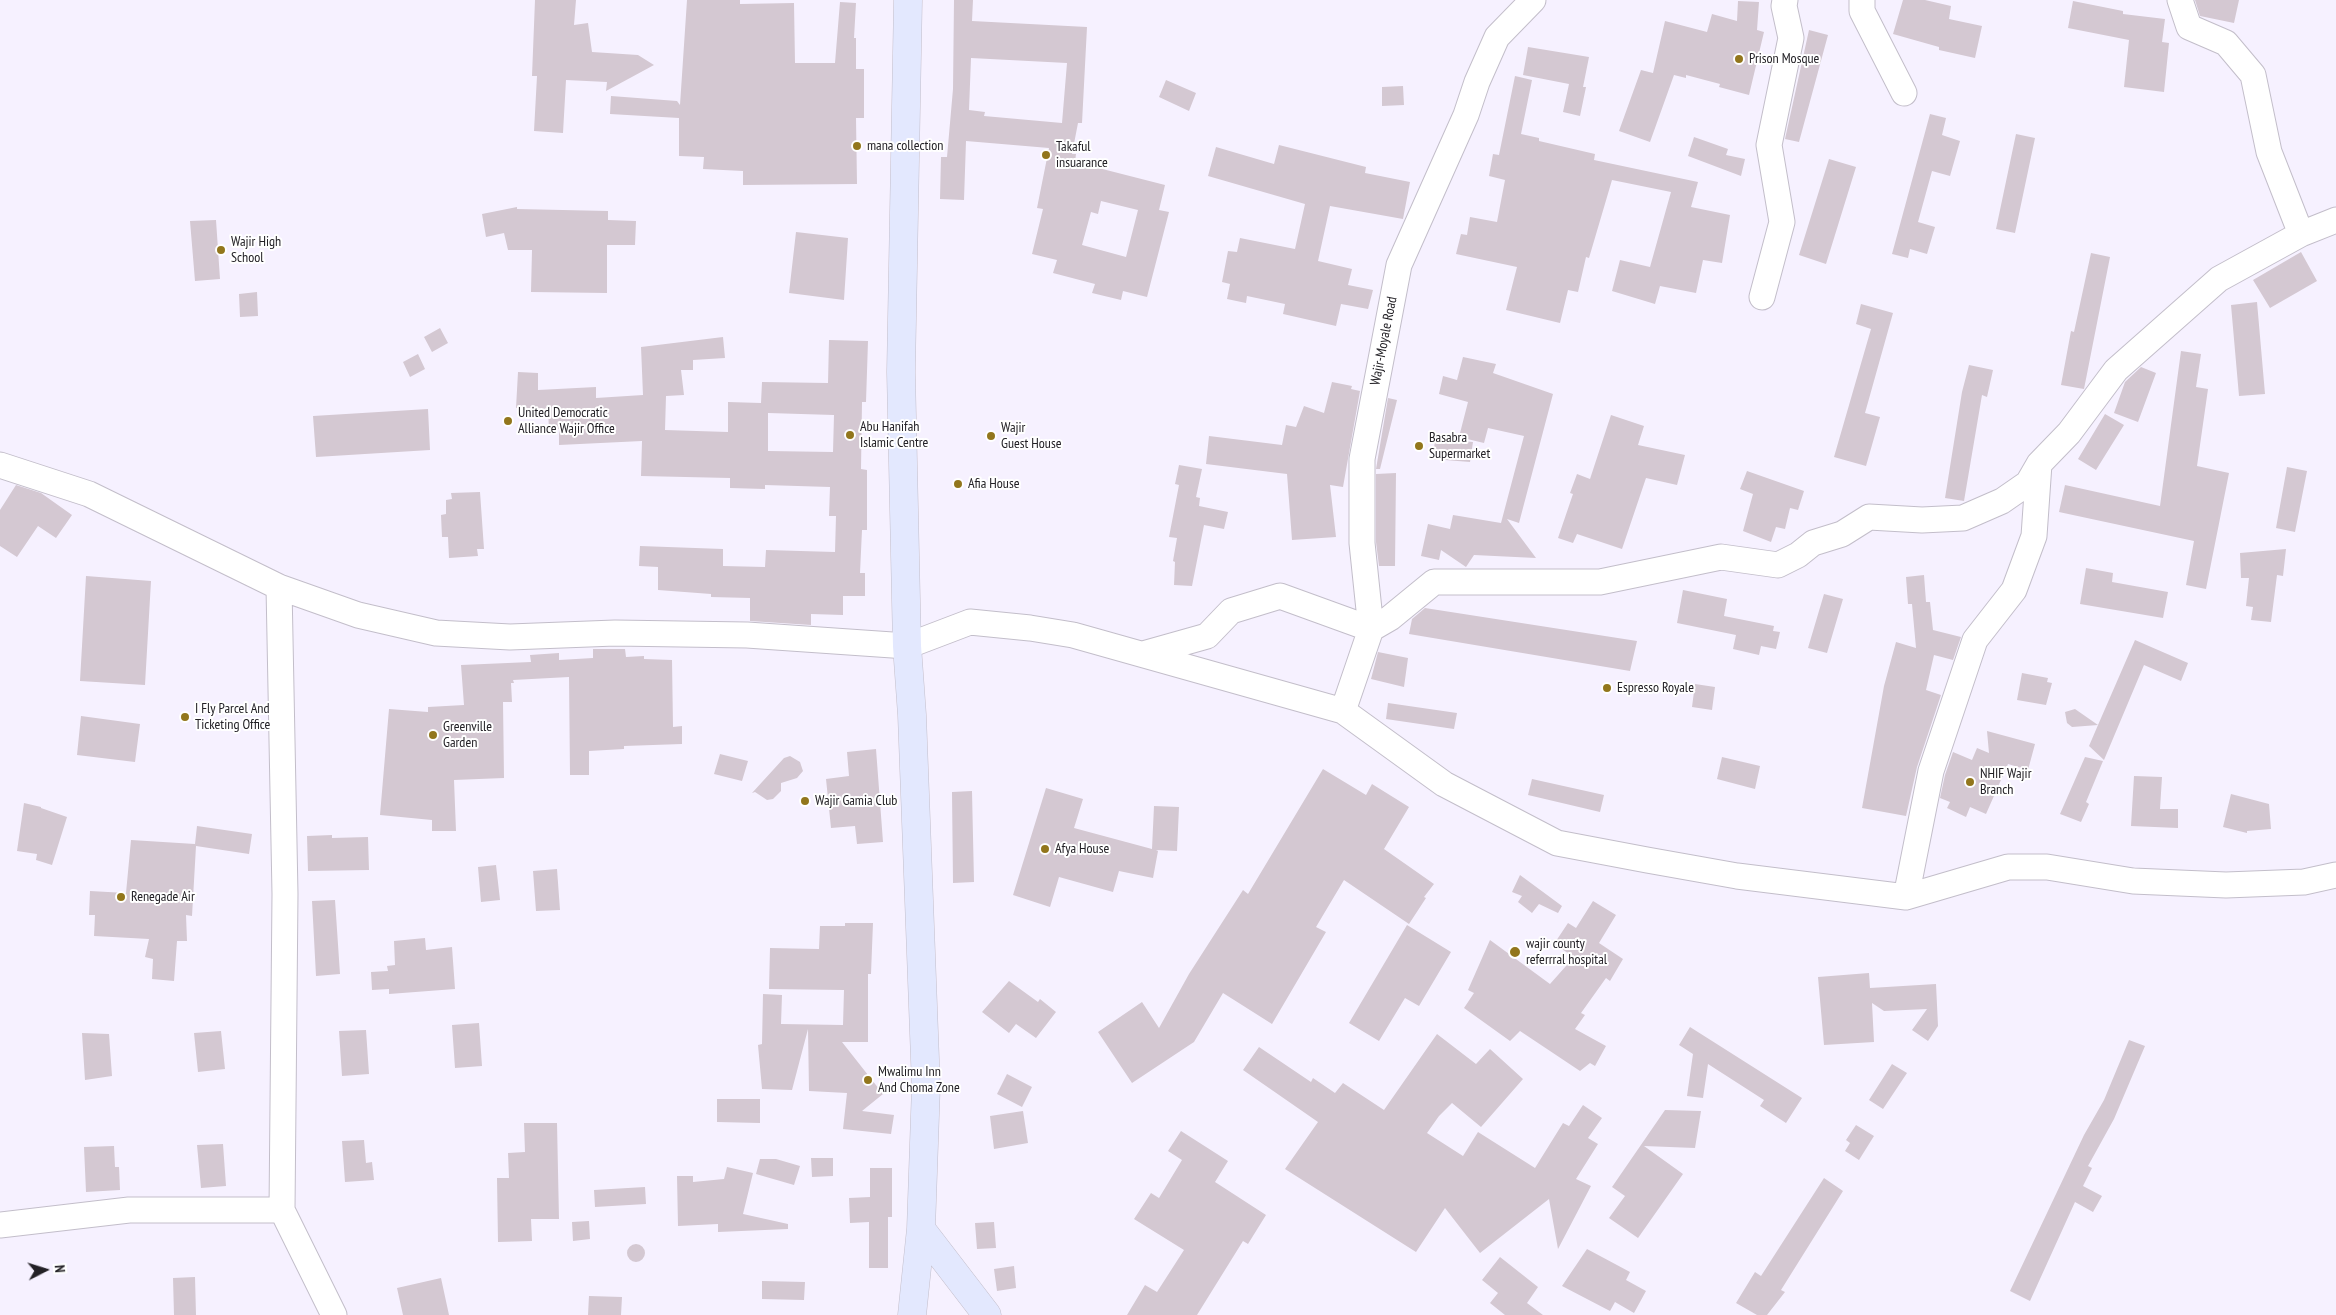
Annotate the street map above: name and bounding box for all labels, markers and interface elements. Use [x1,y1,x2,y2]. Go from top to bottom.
place label: Prison Mosque [1749,51,1819,67]
marker: Prison Mosque [1733,53,1745,65]
place label: mana collection [867,138,943,154]
place label: Takaful insuarance [1056,139,1108,172]
marker: mana collection [851,140,863,152]
marker: Takaful insuarance [1040,149,1052,161]
place label: Wajir High School [231,234,281,266]
marker: Wajir High School [215,244,227,256]
street label: Wajir-Moyale Road [1367,295,1401,387]
place label: United Democratic Alliance Wajir Office [518,405,615,438]
marker: United Democratic Alliance Wajir Office [502,415,514,427]
place label: Abu Hanifah Islamic Centre [860,419,928,452]
place label: Wajir Guest House [1001,420,1061,452]
marker: Abu Hanifah Islamic Centre [844,429,856,441]
marker: Wajir Guest House [985,430,997,442]
place label: Basabra Supermarket [1429,430,1490,462]
marker: Basabra Supermarket [1413,440,1425,452]
place label: Afia House [968,476,1019,492]
marker: Afia House [952,478,964,490]
place label: Espresso Royale [1617,680,1694,696]
marker: Espresso Royale [1601,682,1613,694]
place label: I Fly Parcel And Ticketing Office [195,701,270,734]
marker: I Fly Parcel And Ticketing Office [179,711,191,723]
place label: Greenville Garden [443,719,492,752]
marker: Greenville Garden [427,729,439,741]
place label: NHIF Wajir Branch [1980,766,2031,799]
marker: NHIF Wajir Branch [1964,776,1976,788]
place label: Wajir Gamia Club [815,793,897,809]
marker: Wajir Gamia Club [799,795,811,807]
place label: Afya House [1055,841,1109,857]
marker: Afya House [1039,843,1051,855]
place label: Renegade Air [131,889,195,905]
marker: Renegade Air [115,891,127,903]
place label: wajir county referrral hospital [1526,936,1607,969]
marker: wajir county referrral hospital [1508,945,1522,959]
place label: Mwalimu Inn And Choma Zone [878,1064,960,1096]
marker: Mwalimu Inn And Choma Zone [862,1074,874,1086]
north arrow [20,1245,70,1295]
text: N [51,1264,69,1273]

